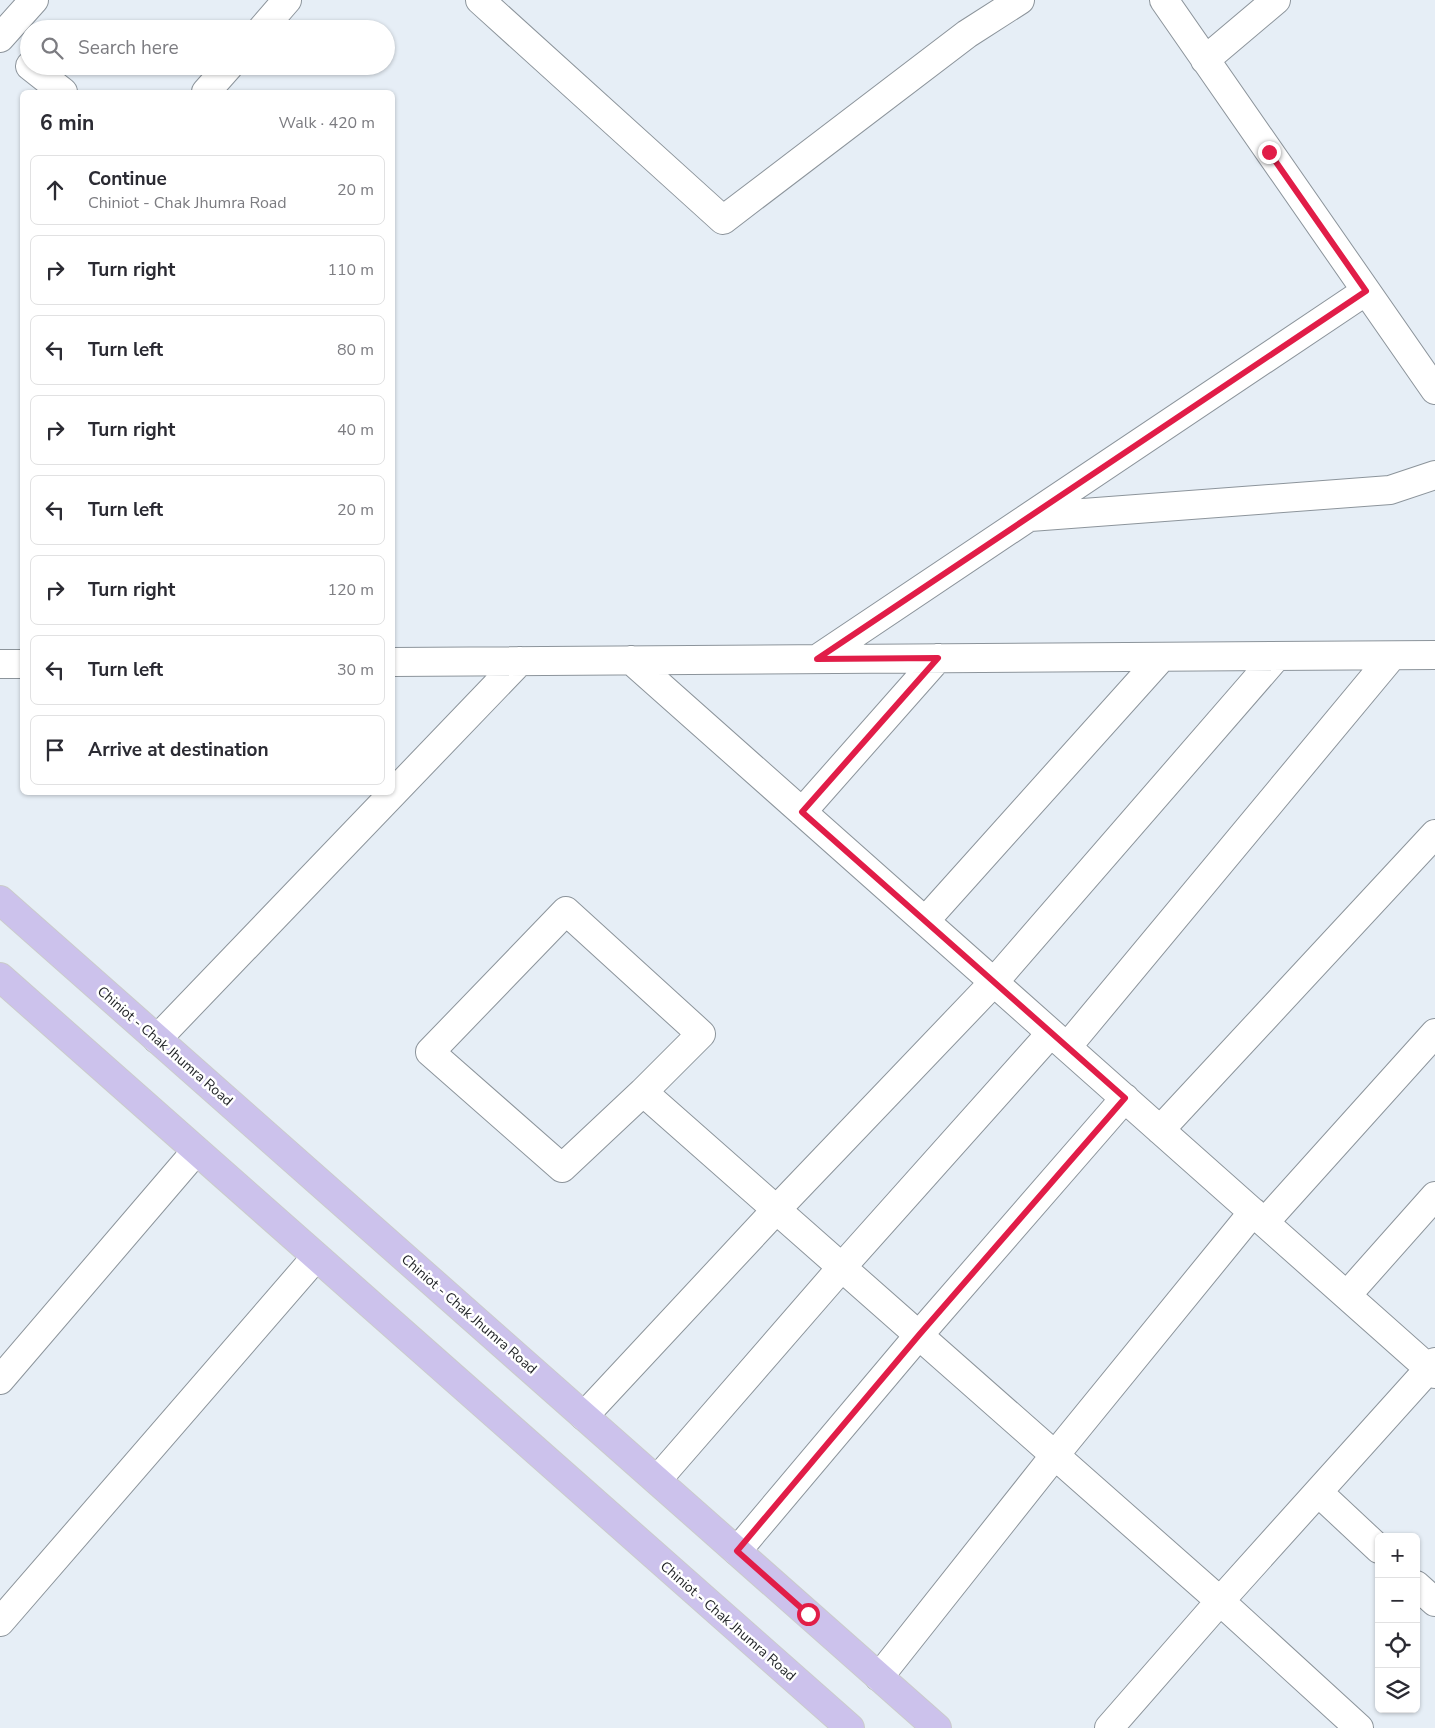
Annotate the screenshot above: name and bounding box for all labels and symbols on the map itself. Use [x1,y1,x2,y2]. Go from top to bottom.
route end [1258,141,1281,164]
street label: Chiniot - Chak Jhumra Road [93,982,237,1110]
street label: Chiniot - Chak Jhumra Road [397,1250,541,1378]
street label: Chiniot - Chak Jhumra Road [656,1557,800,1685]
route start [797,1603,820,1626]

